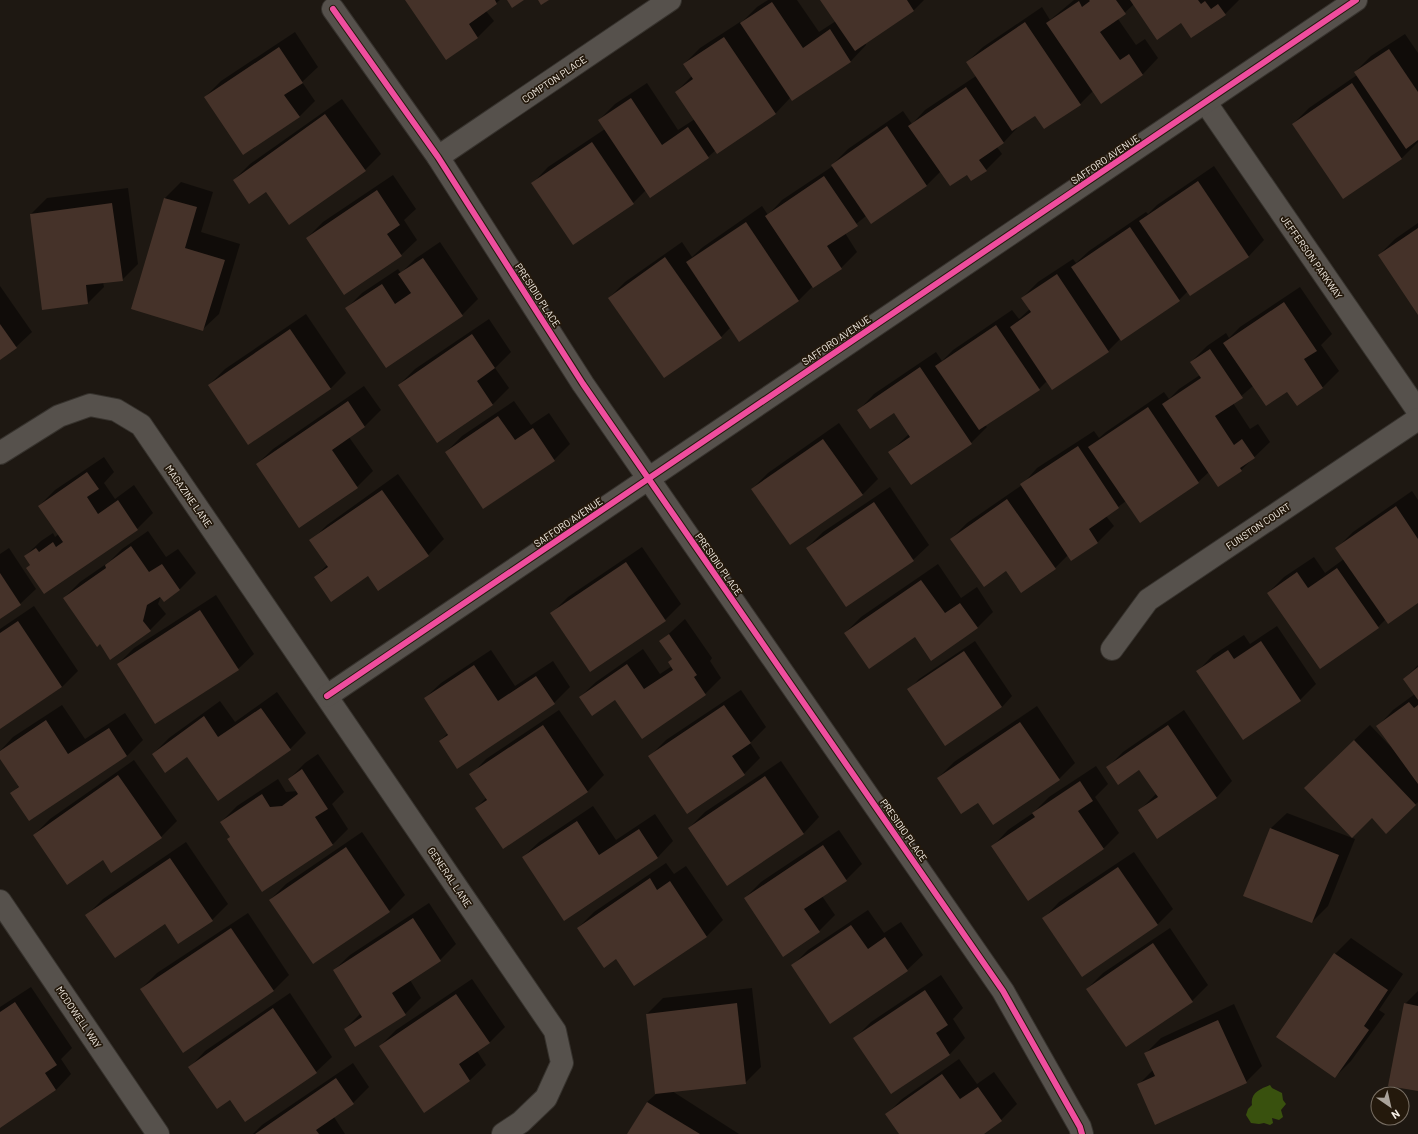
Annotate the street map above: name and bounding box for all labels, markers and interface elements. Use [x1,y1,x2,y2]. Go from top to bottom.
street label: COMPTON PLACE [519,53,589,105]
street label: SAFFORO AVENUE [1068,132,1142,186]
street label: JEFFERSON PARKWAY [1279,213,1346,301]
street label: PRESIDIO PLACE [513,261,563,329]
street label: SAFFORO AVENUE [799,313,873,367]
street label: MAGAZINE LANE [163,463,215,529]
street label: SAFFORO AVENUE [531,495,605,549]
street label: FUNSTON COURT [1223,500,1293,552]
street label: PRESIDIO PLACE [693,530,745,598]
street label: PRESIDIO PLACE [878,796,930,864]
street label: GENERAL LANE [425,845,475,909]
street label: MCDOWELL WAY [54,984,104,1051]
north arrow [1370,1086,1410,1126]
text: N [1389,1107,1403,1122]

